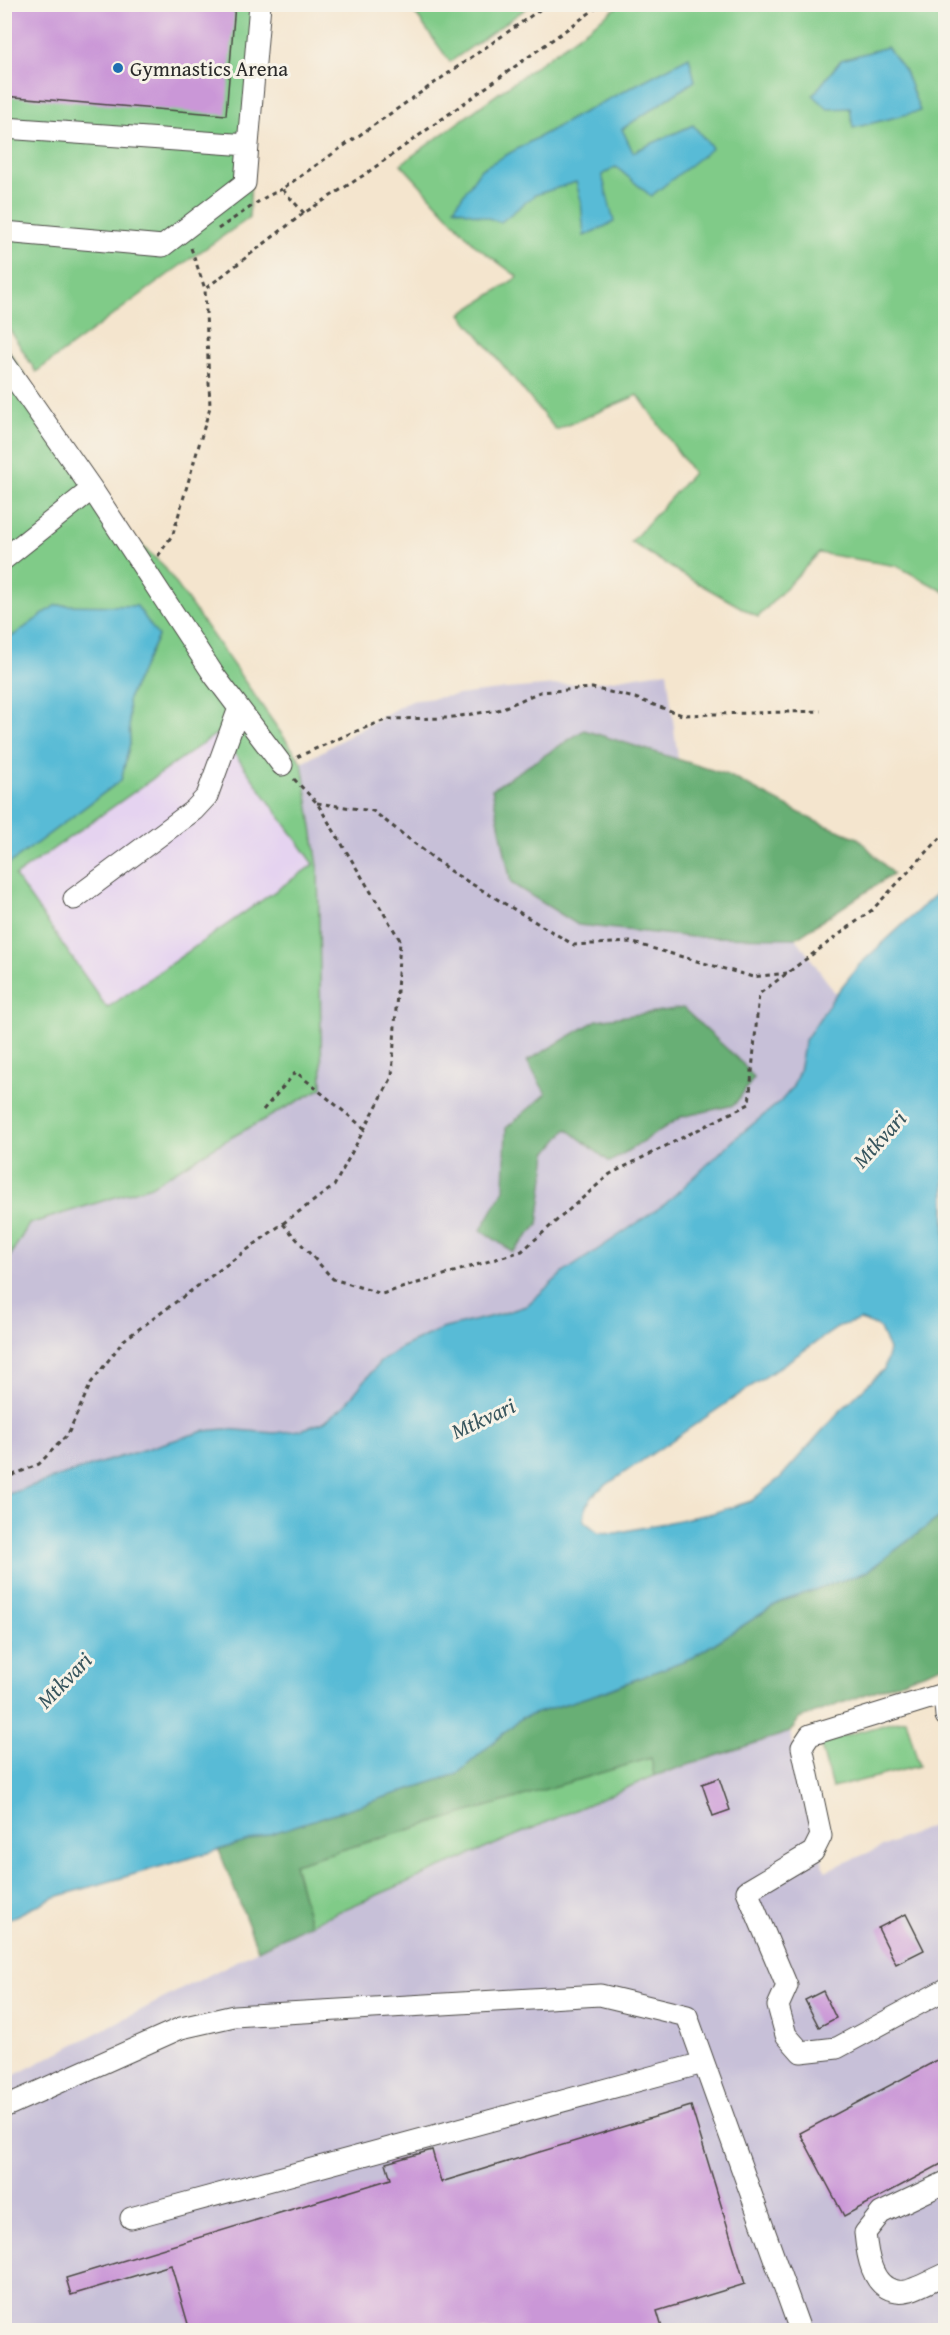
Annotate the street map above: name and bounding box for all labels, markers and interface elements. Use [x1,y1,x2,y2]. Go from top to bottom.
place label: Gymnastics Arena [130,53,288,84]
marker: Gymnastics Arena [111,61,125,75]
water label: Mtkvari [845,1103,914,1175]
water label: Mtkvari [446,1389,521,1447]
water label: Mtkvari [29,1644,99,1715]

